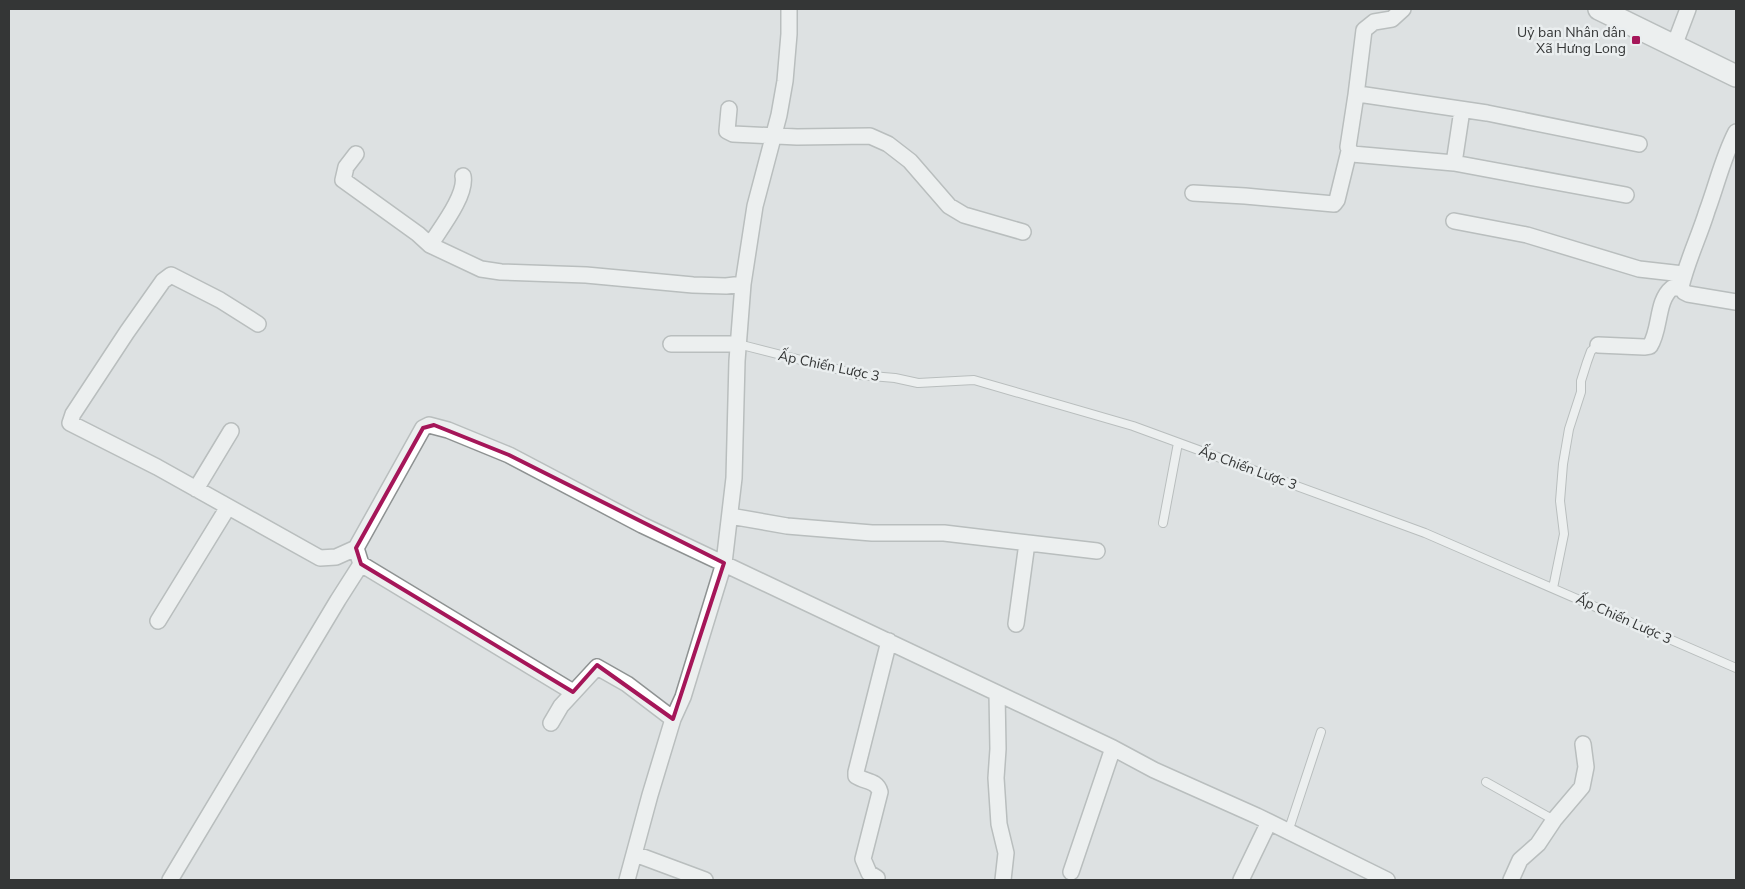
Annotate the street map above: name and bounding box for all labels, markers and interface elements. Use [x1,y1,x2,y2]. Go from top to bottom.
place label: Uỷ ban Nhân dân Xã Hưng Long [1517,23,1626,58]
marker: Uỷ ban Nhân dân Xã Hưng Long [1630,34,1642,46]
street label: Ấp Chiến Lược 3 [777,345,882,386]
street label: Ấp Chiến Lược 3 [1196,440,1300,495]
street label: Ấp Chiến Lược 3 [1573,588,1675,649]

